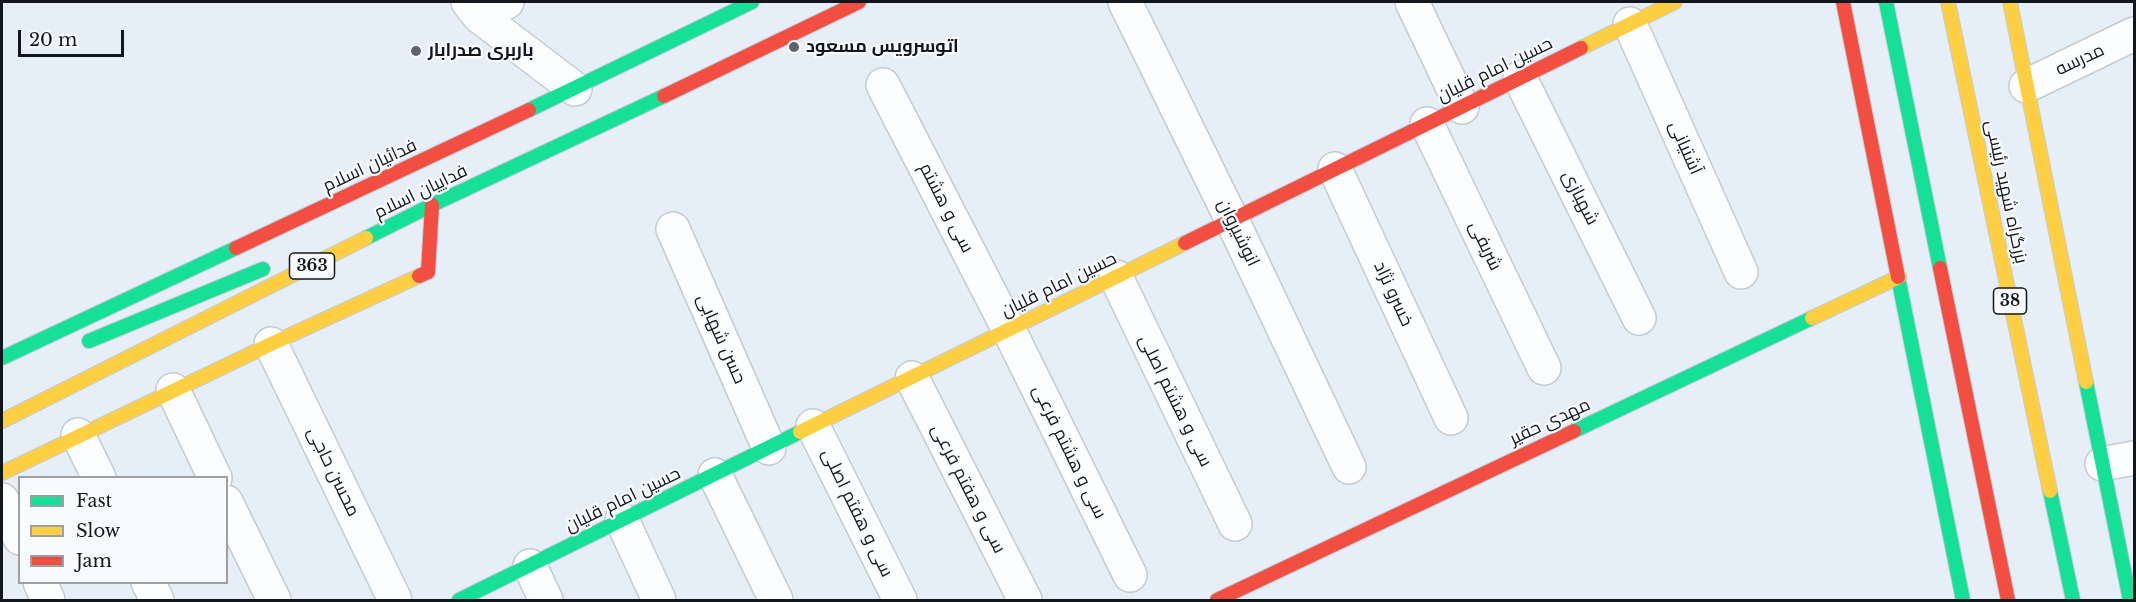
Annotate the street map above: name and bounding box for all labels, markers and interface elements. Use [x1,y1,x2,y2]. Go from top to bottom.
scale bar [21,18,128,56]
text: 20 m [29,29,77,51]
street label: حسین امام قلیان [1434,33,1556,107]
place label: اتوسرویس مسعود [806,36,959,58]
street label: مدرسه [2052,39,2108,81]
place label: باربری صدرابار [428,40,534,62]
marker: اتوسرویس مسعود [787,40,801,54]
marker: باربری صدرابار [409,44,423,58]
street label: آشتیانی [1664,118,1706,178]
street label: بزرگراه شهید رئیسی [1980,118,2032,266]
street label: فدائیان اسلام [320,135,420,197]
street label: سی و هشتم [914,159,978,257]
street label: فداییان اسلام [371,160,471,224]
street label: شهبازی [1557,167,1603,229]
street label: انوشیروان [1212,196,1264,270]
street label: شریفی [1464,218,1506,274]
street label: حسین امام قلیان [998,248,1120,322]
road number: 363 [290,253,334,279]
street label: خسرو نژاد [1369,258,1417,330]
road number: 38 [1994,288,2026,314]
street label: حسن شهابی [692,291,750,387]
street label: سی و هشتم اصلی [1134,332,1216,470]
street label: سی و هشتم فرعی [1027,382,1111,522]
street label: مهدی حقیر [1506,394,1594,450]
street label: سی و هفتم فرعی [926,421,1010,557]
street label: محسن حاجی [302,424,364,520]
street label: سی و هفتم اصلی [817,445,897,581]
street label: حسین امام قلیان [562,463,684,537]
legend [18,476,228,584]
text: Fast [76,490,112,512]
text: Slow [76,520,120,542]
text: Jam [76,550,112,572]

